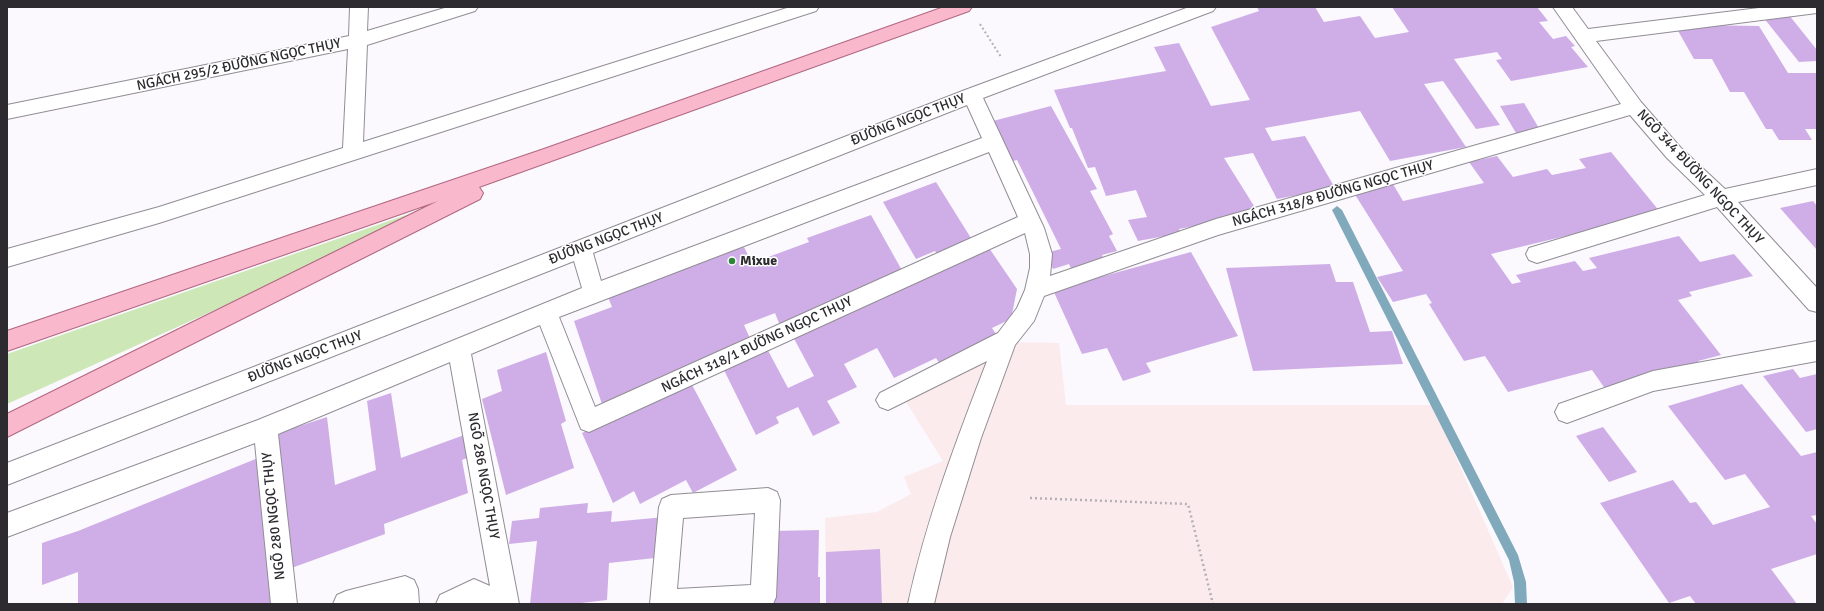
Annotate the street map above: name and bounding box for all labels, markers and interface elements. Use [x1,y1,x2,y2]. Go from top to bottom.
street label: NGÁCH 295/2 ĐƯỜNG NGỌC THỤY [135,35,343,95]
street label: ĐƯỜNG NGỌC THỤY [848,90,968,150]
street label: NGÕ 344 ĐƯỜNG NGỌC THỤY [1633,106,1767,248]
street label: NGÁCH 318/8 ĐƯỜNG NGỌC THỤY [1230,157,1436,231]
street label: ĐƯỜNG NGỌC THỤY [546,209,666,269]
place label: Mixue [740,253,777,269]
marker: Mixue [727,256,737,266]
street label: NGÁCH 318/1 ĐƯỜNG NGỌC THỤY [659,293,855,397]
street label: ĐƯỜNG NGỌC THỤY [245,327,365,387]
street label: NGÕ 286 NGỌC THỤY [464,411,502,541]
street label: NGÕ 280 NGỌC THỤY [259,451,289,581]

